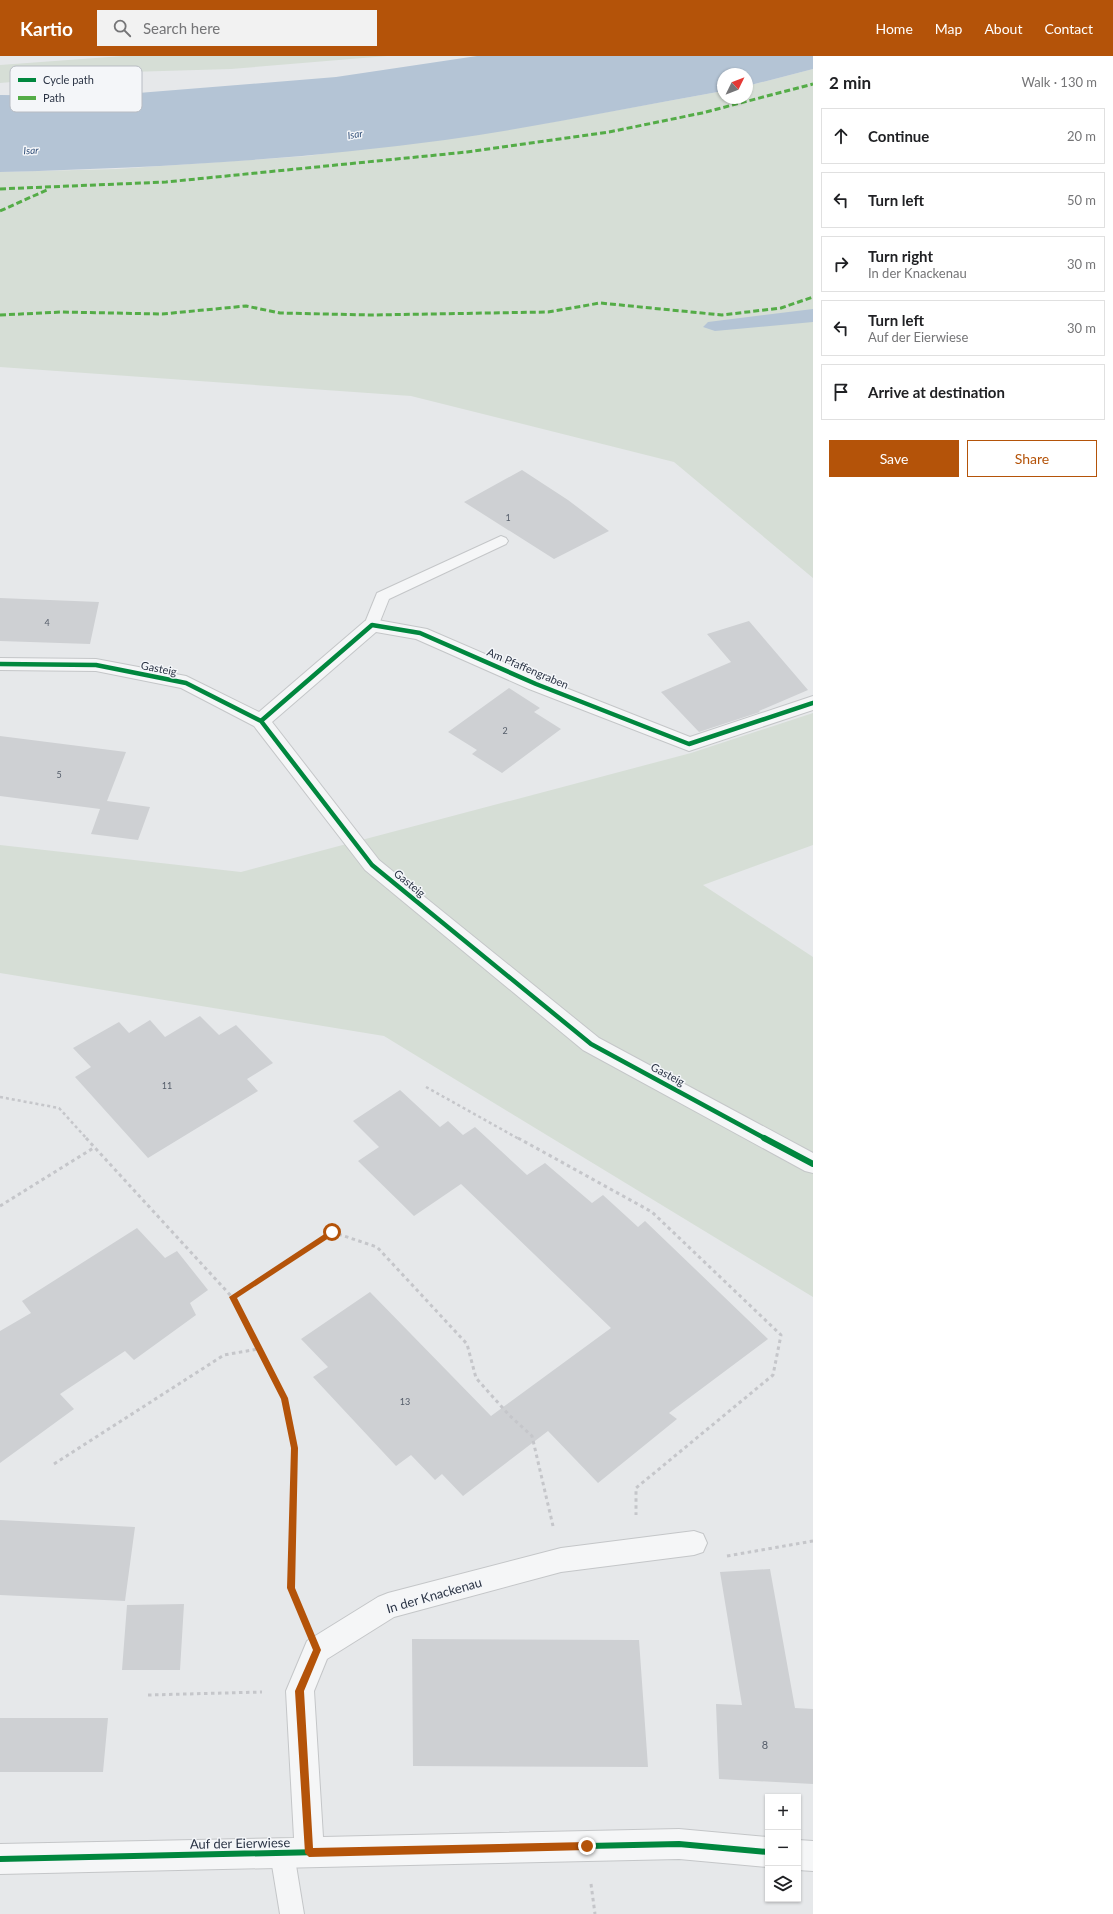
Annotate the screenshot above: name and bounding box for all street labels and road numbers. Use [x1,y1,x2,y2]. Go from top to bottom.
street label: Am Pfaffengraben [485,645,571,691]
street label: Gasteig [140,658,178,678]
street label: Gasteig [392,867,428,900]
street label: Gasteig [649,1060,687,1088]
street label: In der Knackenau [384,1574,484,1616]
street label: Auf der Eierwiese [190,1834,290,1852]

